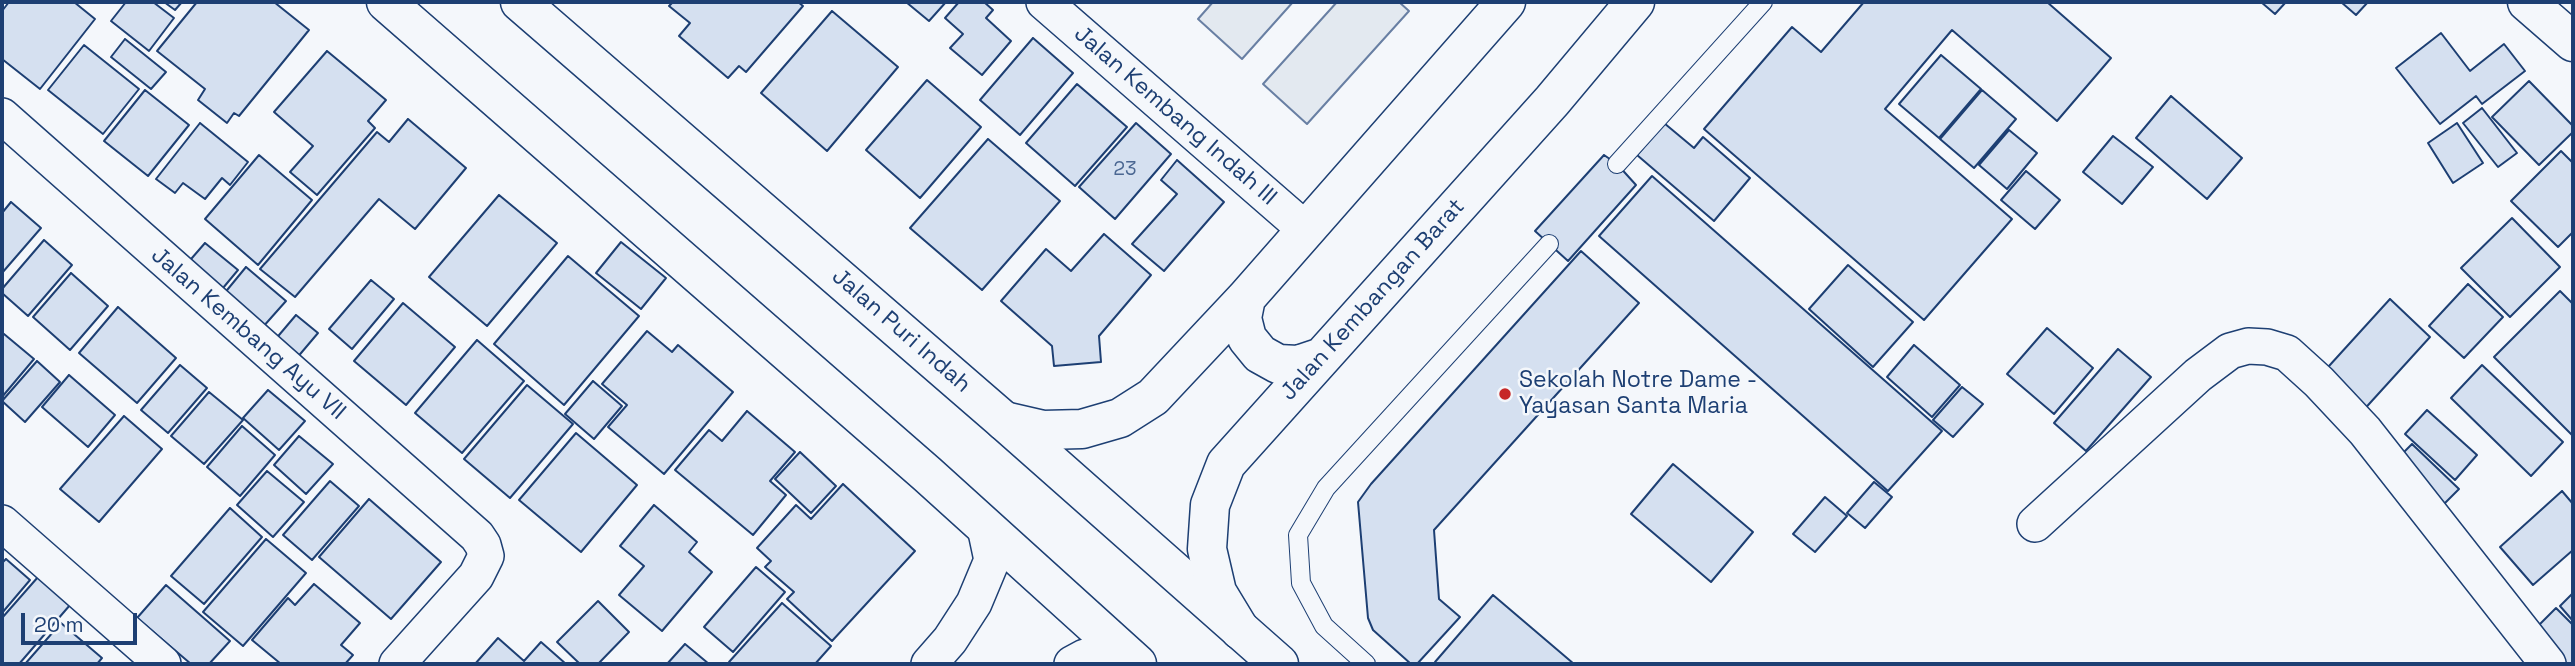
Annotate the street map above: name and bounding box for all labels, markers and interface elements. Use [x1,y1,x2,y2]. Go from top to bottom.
street label: Jalan Kembang Indah III [1068,20,1282,212]
house number: 23 [1114,159,1136,181]
street label: Jalan Kembangan Barat [1275,193,1471,407]
street label: Jalan Kembang Ayu VII [145,242,351,426]
street label: Jalan Puri Indah [826,263,976,399]
place label: Sekolah Notre Dame - Yayasan Santa Maria [1519,367,1757,421]
marker: Sekolah Notre Dame - Yayasan Santa Maria [1497,386,1513,402]
scale bar [24,600,140,644]
text: 20 m [34,611,84,638]

